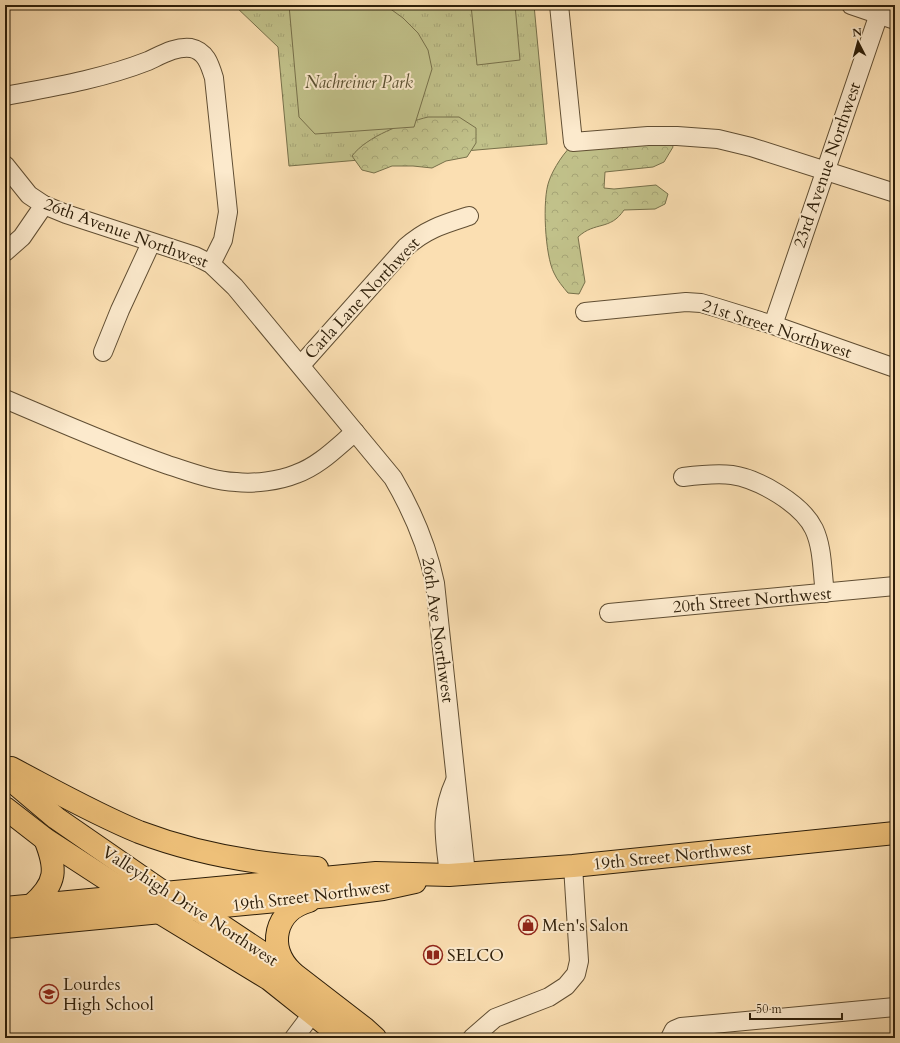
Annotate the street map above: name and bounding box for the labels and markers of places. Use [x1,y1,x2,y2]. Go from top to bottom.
shop icon: Men's Salon [517,914,539,936]
place label: Men's Salon [542,914,629,937]
library icon: SELCO [422,944,444,966]
place label: SELCO [447,944,504,967]
place label: Lourdes High School [63,973,154,1016]
school or university icon: Lourdes High School [38,983,60,1005]

